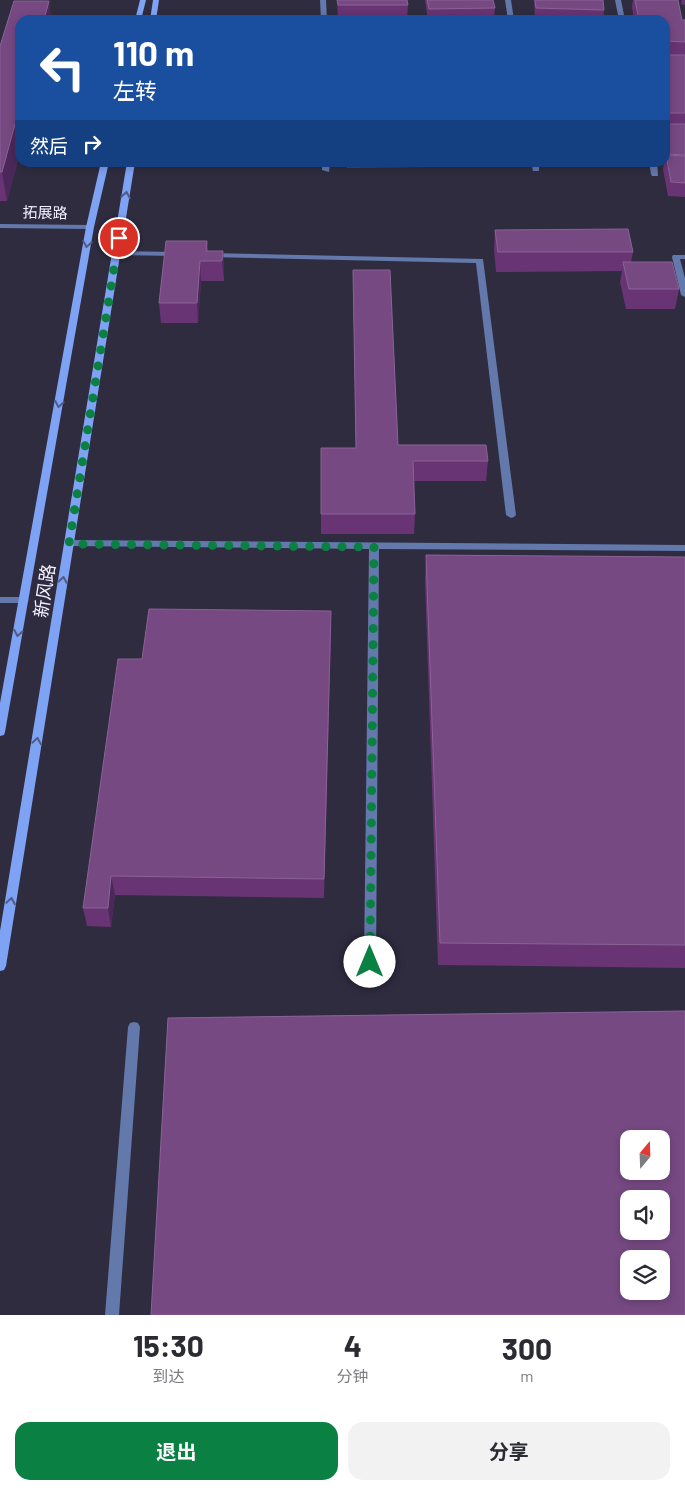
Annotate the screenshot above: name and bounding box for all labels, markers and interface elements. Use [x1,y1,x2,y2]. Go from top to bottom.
text: 110 m [113,31,194,73]
icon: left [30,35,95,100]
text: 左转 [113,77,157,103]
icon: right [78,130,106,158]
text: 然后 [30,134,68,157]
one-way arrow [120,191,131,199]
street label: 拓展路 [22,203,68,221]
pin [98,217,140,259]
icon: arrive [105,224,133,252]
one-way arrow [82,240,92,249]
one-way arrow [55,400,65,409]
street label: 新风路 [29,562,59,619]
one-way arrow [58,576,68,585]
one-way arrow [14,629,24,638]
one-way arrow [31,736,42,744]
one-way arrow [5,897,15,905]
position arrow [343,935,395,987]
north arrow [620,1130,670,1180]
map controls [620,1130,670,1300]
button: sound [620,1190,670,1240]
button: layers [620,1250,670,1300]
text: 15:30 [133,1327,204,1363]
text: 4 [344,1327,362,1363]
text: 300 [502,1330,552,1366]
text: 到达 [152,1366,184,1385]
text: 分钟 [337,1366,369,1385]
text: m [520,1366,534,1385]
button: 退出 [15,1422,338,1480]
button: 分享 [348,1422,670,1480]

